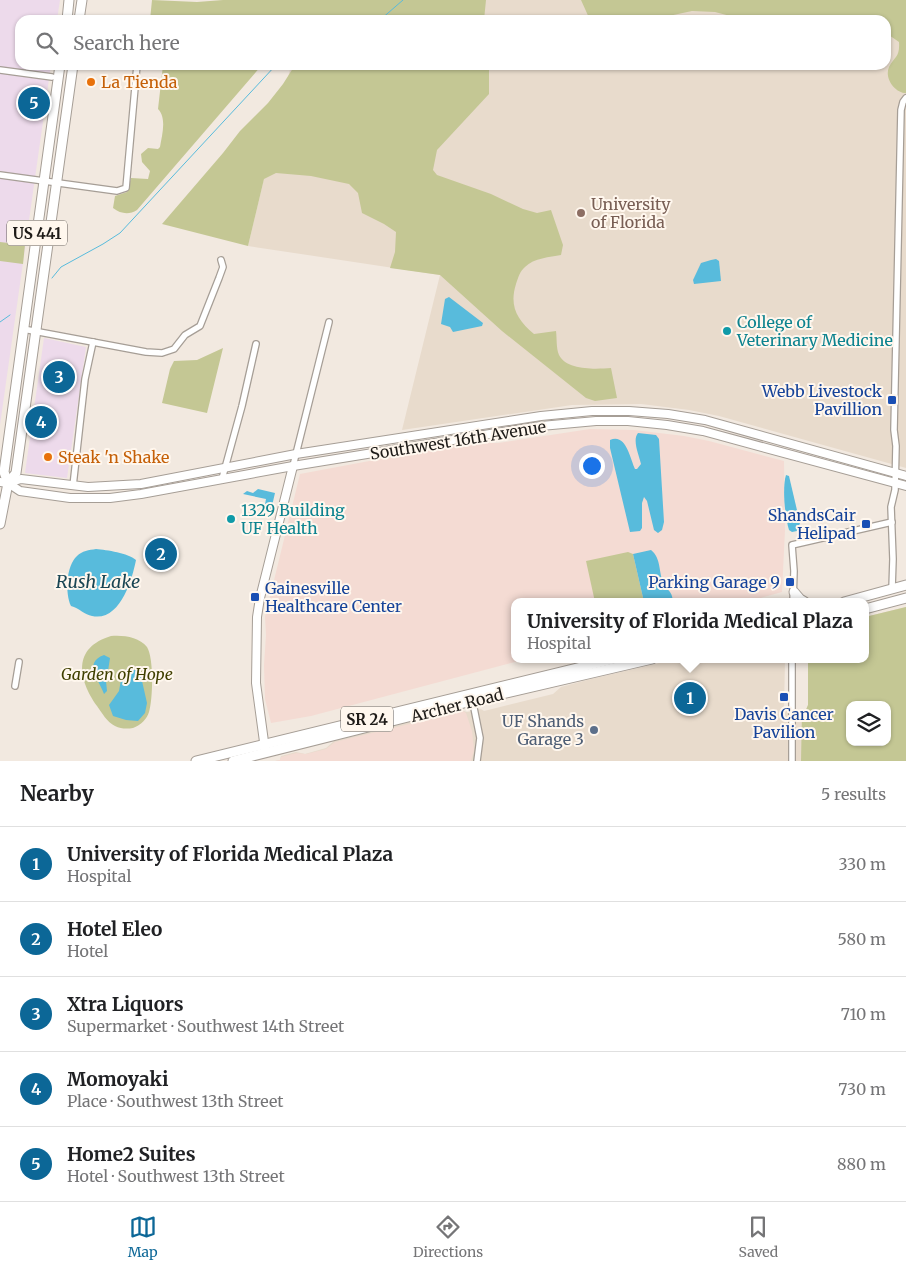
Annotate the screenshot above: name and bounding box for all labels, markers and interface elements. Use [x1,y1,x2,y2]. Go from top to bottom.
search box [15,15,891,70]
icon: search [33,29,61,57]
text: Search here [73,31,180,55]
place label: La Tienda [101,72,178,92]
marker: La Tienda [85,76,97,88]
pin: 5 [18,84,50,122]
place label: University of Florida [591,194,671,232]
marker: University of Florida [575,207,587,219]
road number: US 441 [7,220,67,246]
place label: College of Veterinary Medicine [736,312,893,350]
marker: College of Veterinary Medicine [721,325,733,337]
pin: 3 [43,358,75,396]
place label: Webb Livestock Pavillion [761,381,883,419]
marker: Webb Livestock Pavillion [886,394,898,406]
pin: 4 [25,403,57,441]
street label: Southwest 16th Avenue [369,416,547,464]
place label: Steak 'n Shake [58,447,169,467]
marker: Steak 'n Shake [42,451,54,463]
your location [579,453,605,479]
place label: 1329 Building UF Health [241,500,345,538]
place label: ShandsCair Helipad [768,505,856,543]
marker: 1329 Building UF Health [225,513,237,525]
marker: ShandsCair Helipad [860,518,872,530]
pin: 2 [145,535,177,573]
water label: Rush Lake [56,570,140,593]
place label: Parking Garage 9 [648,572,780,592]
marker: Parking Garage 9 [784,576,796,588]
place label: Gainesville Healthcare Center [265,578,402,616]
marker: Gainesville Healthcare Center [249,591,261,603]
popup [511,598,869,663]
text: University of Florida Medical Plaza [527,609,853,633]
text: Hospital [527,633,591,653]
park label: Garden of Hope [61,664,173,684]
pin: 1 [674,679,706,717]
street label: Archer Road [408,684,506,726]
marker: Davis Cancer Pavilion [778,691,790,703]
map controls [846,701,891,746]
button: layers [846,701,891,746]
place label: Davis Cancer Pavilion [734,704,834,742]
road number: SR 24 [341,706,393,732]
place label: UF Shands Garage 3 [502,711,584,749]
marker: UF Shands Garage 3 [588,724,600,736]
text: Nearby [20,780,94,807]
text: 5 results [821,784,886,804]
text: University of Florida Medical Plaza [67,842,393,866]
text: 1 [32,854,40,874]
text: 330 m [839,854,886,874]
text: Hospital [67,866,131,886]
text: Hotel Eleo [67,917,162,941]
text: 2 [31,929,41,949]
text: 580 m [838,929,886,949]
text: Hotel [67,941,108,961]
text: Xtra Liquors [67,992,184,1016]
text: 3 [31,1004,41,1024]
text: 710 m [841,1004,886,1024]
text: Supermarket · Southwest 14th Street [67,1016,344,1036]
text: Momoyaki [67,1067,168,1091]
text: 4 [31,1079,41,1099]
text: 730 m [838,1079,886,1099]
text: Place · Southwest 13th Street [67,1091,284,1111]
text: Home2 Suites [67,1142,196,1166]
text: 5 [31,1154,41,1174]
text: 880 m [837,1154,886,1174]
text: Hotel · Southwest 13th Street [67,1166,285,1186]
tab: Map [128,1213,158,1261]
tab: Directions [413,1213,483,1261]
tab: Saved [739,1213,778,1261]

